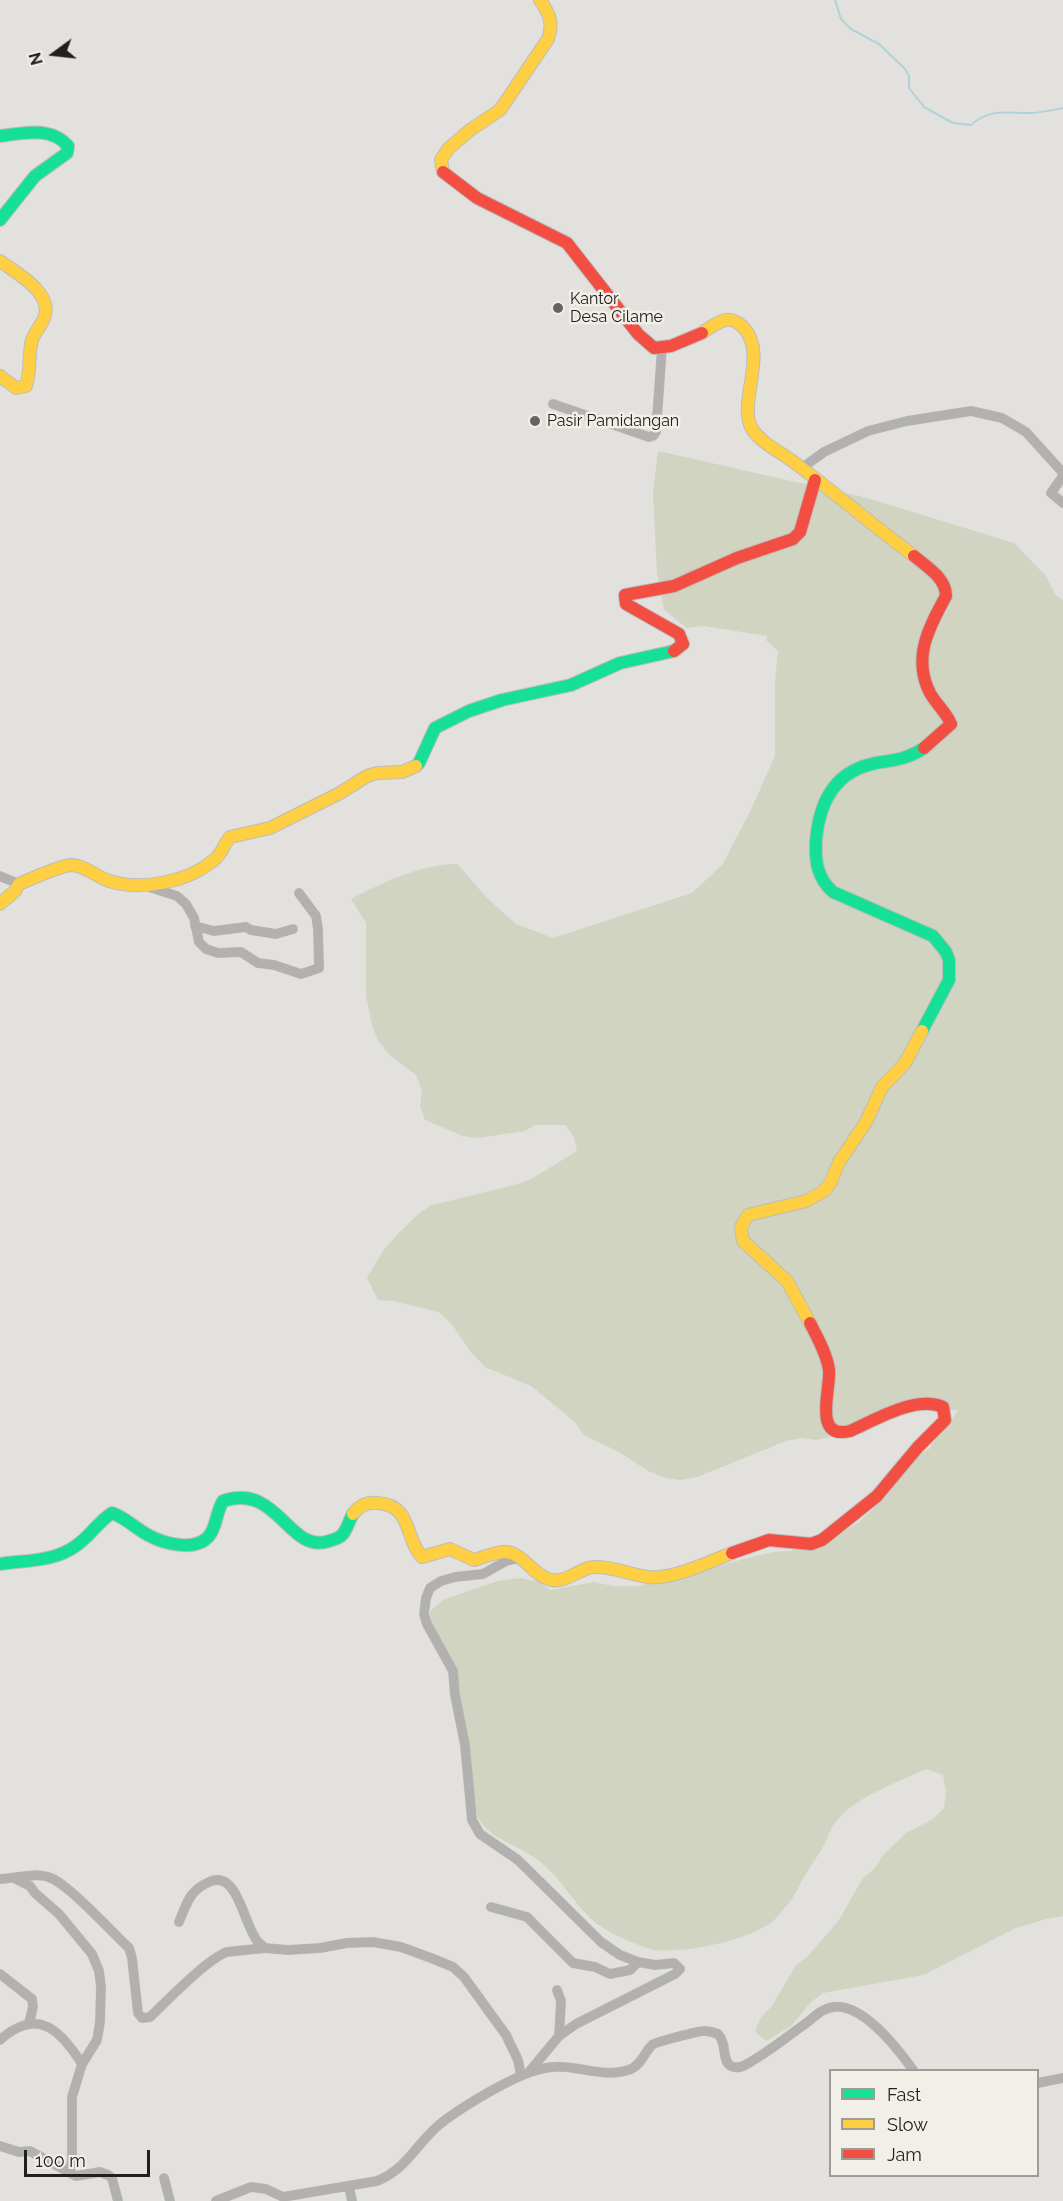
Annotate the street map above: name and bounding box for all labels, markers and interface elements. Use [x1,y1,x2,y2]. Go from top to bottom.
north arrow [24,24,84,84]
text: N [25,50,47,67]
place label: Kantor Desa Cilame [570,289,663,327]
marker: Kantor Desa Cilame [551,301,565,315]
place label: Pasir Pamidangan [547,411,679,431]
marker: Pasir Pamidangan [528,414,542,428]
legend [829,2069,1039,2177]
text: Fast [887,2084,921,2105]
text: Slow [887,2114,928,2135]
scale bar [27,2138,153,2176]
text: Jam [887,2144,922,2165]
text: 100 m [35,2150,86,2171]

